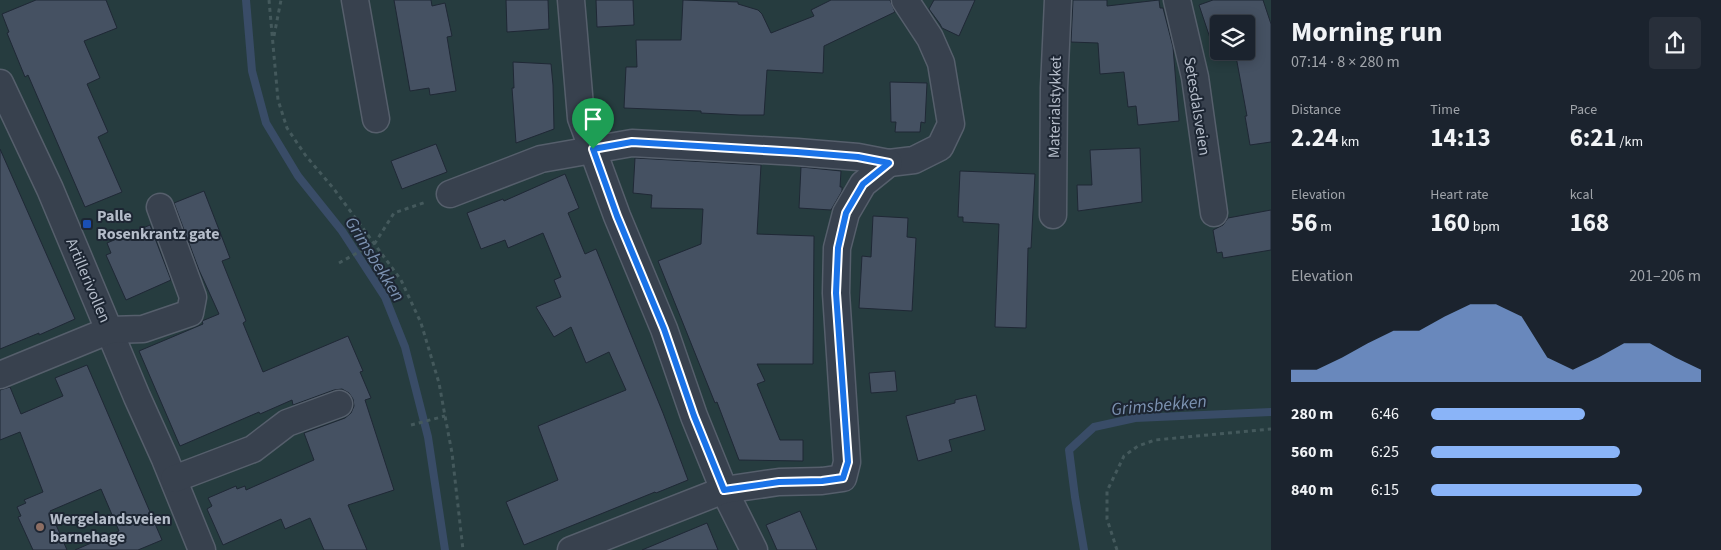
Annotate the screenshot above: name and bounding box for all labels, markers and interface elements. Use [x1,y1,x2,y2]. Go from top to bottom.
text: Morning run [1291,12,1442,52]
map controls [1210,15,1255,60]
button: layers [1210,15,1255,60]
button: share [1649,17,1701,69]
text: 07:14 · 8 × 280 m [1291,51,1400,73]
street label: Materialstykket [1043,55,1067,158]
street label: Setesdalsveien [1178,55,1216,157]
pin [572,98,614,149]
text: Distance [1291,100,1341,120]
text: Time [1430,100,1460,120]
text: Pace [1570,100,1597,120]
icon: arrive [579,105,607,133]
text: 2.24 [1291,120,1338,156]
text: 14:13 [1430,120,1491,156]
text: 6:21 [1570,120,1617,156]
text: km [1338,132,1359,152]
text: /km [1617,132,1643,152]
text: Elevation [1291,185,1346,205]
text: Heart rate [1430,185,1489,205]
text: kcal [1570,185,1593,205]
place label: Palle Rosenkrantz gate [97,205,219,245]
text: 56 [1291,205,1317,241]
text: 160 [1430,205,1470,241]
text: 168 [1570,205,1609,241]
water label: Grimsbekken [339,212,411,307]
text: m [1317,217,1332,237]
text: bpm [1470,217,1500,237]
marker: Palle Rosenkrantz gate [81,218,93,230]
street label: Artillerivollen [60,235,116,326]
text: Elevation [1291,265,1353,287]
text: 201–206 m [1629,265,1701,287]
water label: Grimsbekken [1110,389,1208,422]
text: 280 m [1291,403,1333,425]
text: 6:46 [1371,403,1399,425]
text: 560 m [1291,441,1333,463]
text: 6:25 [1371,441,1399,463]
text: 840 m [1291,479,1333,501]
text: 6:15 [1371,479,1399,501]
place label: Wergelandsveien barnehage [50,508,171,548]
marker: Wergelandsveien barnehage [34,521,46,533]

